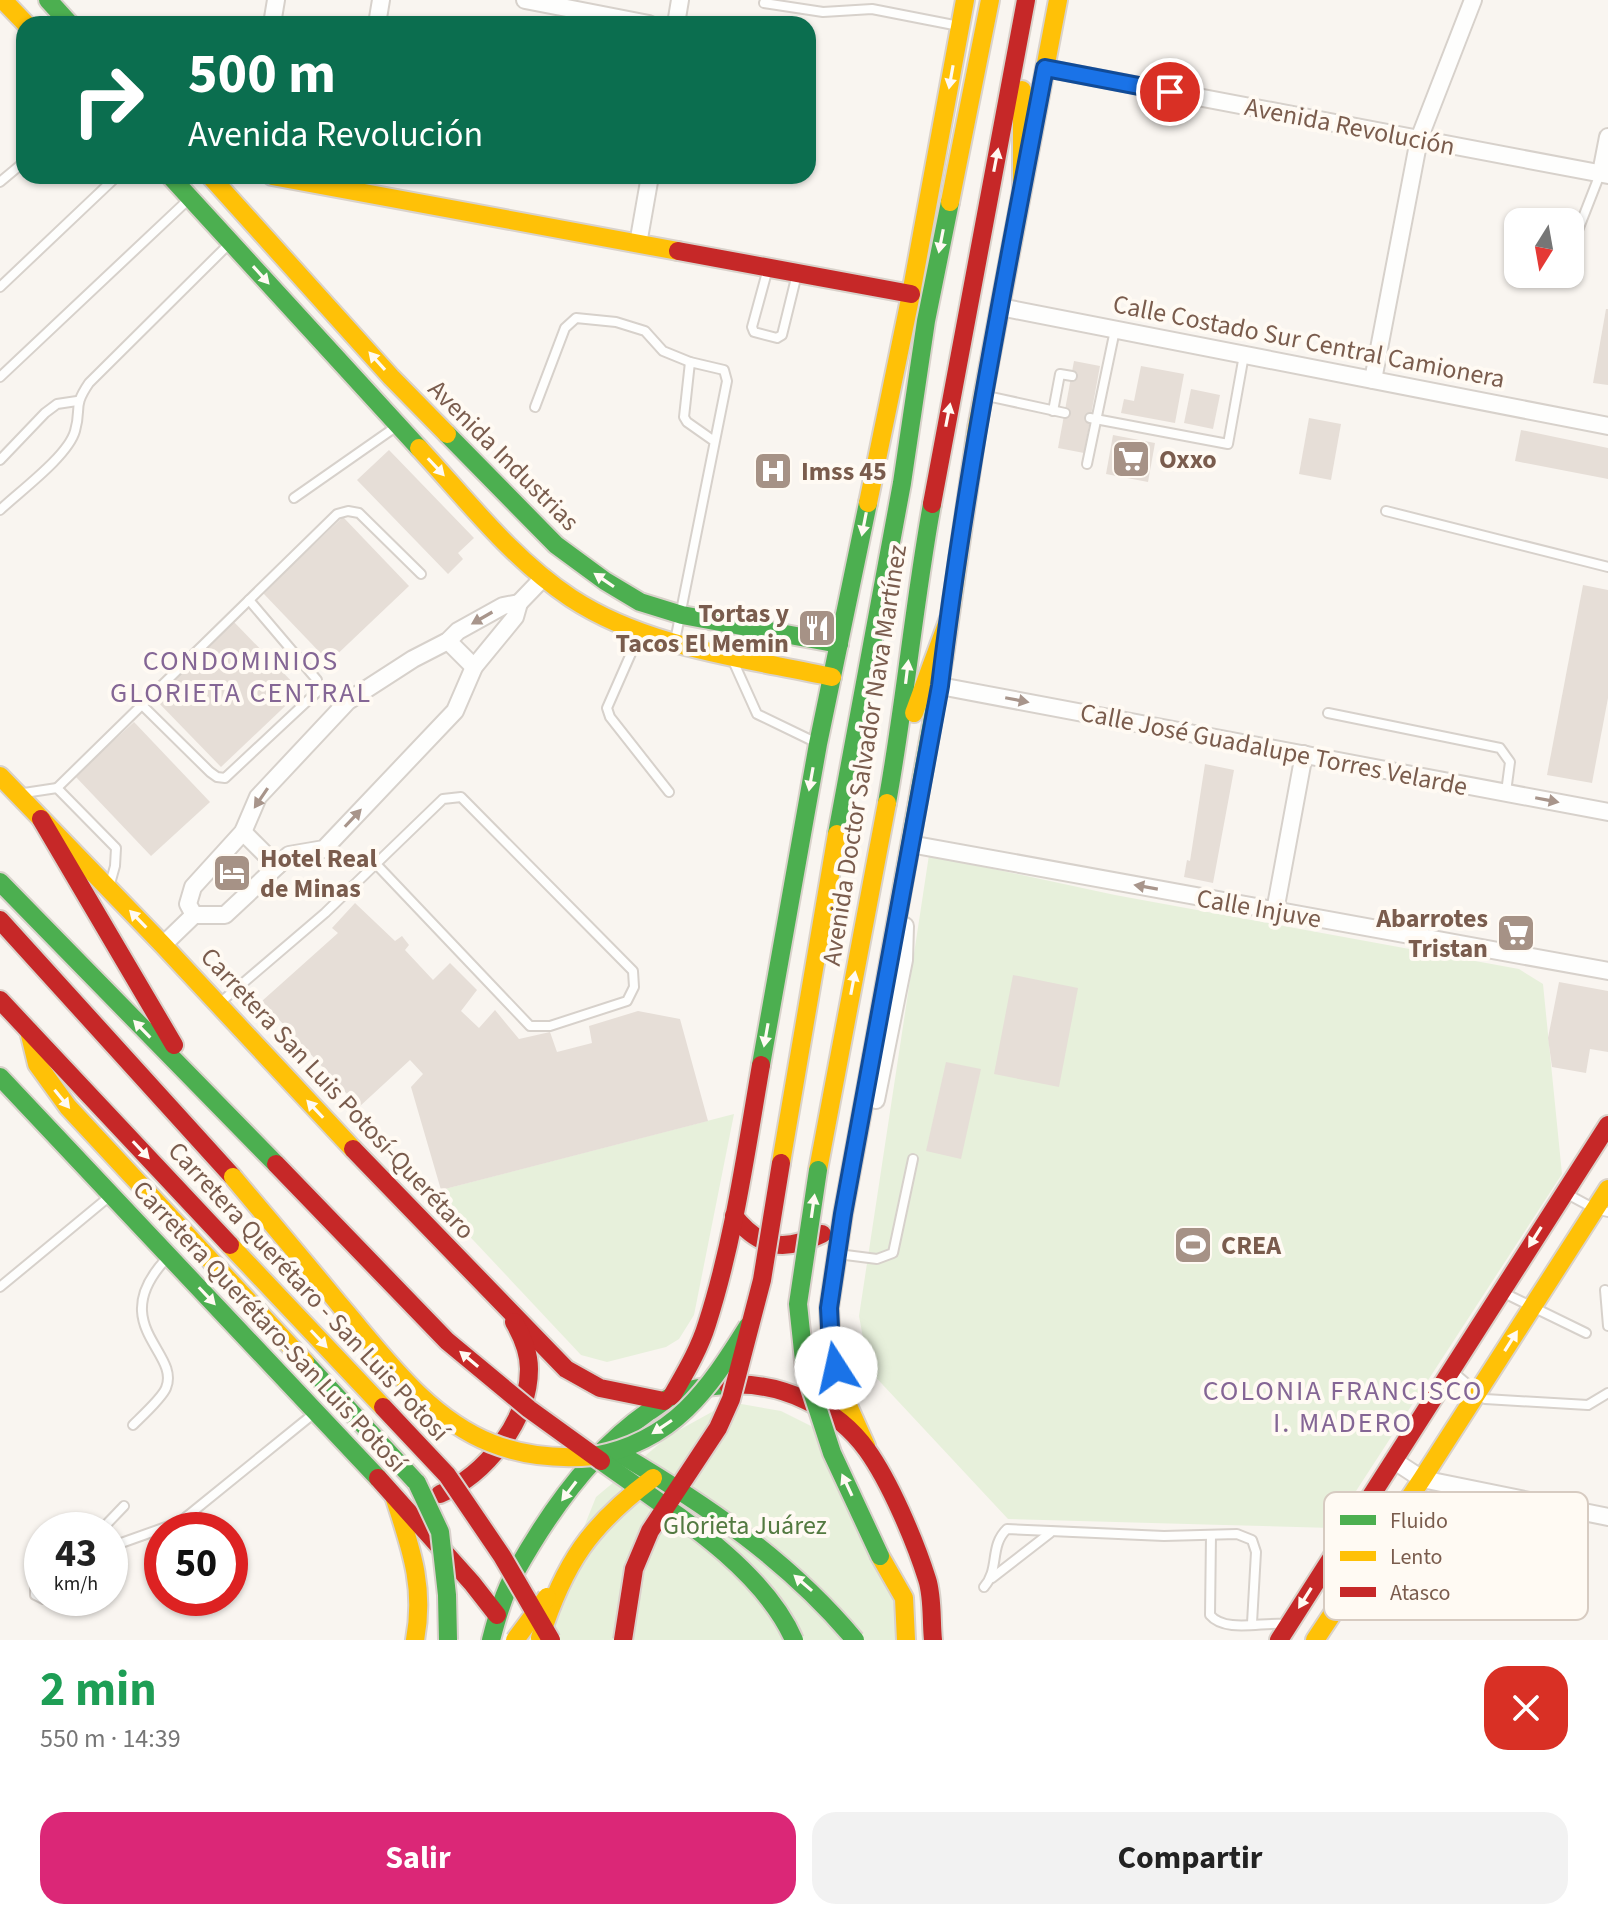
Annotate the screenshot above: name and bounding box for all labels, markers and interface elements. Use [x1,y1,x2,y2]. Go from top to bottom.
text: 500 m [188,35,336,114]
icon: right [56,48,160,152]
pin [1136,58,1204,126]
one-way arrow [944,65,956,90]
icon: arrive [1148,70,1192,114]
street label: Avenida Revolución [1242,88,1458,165]
text: Avenida Revolución [188,109,483,160]
one-way arrow [990,147,1002,172]
north arrow [1504,208,1584,288]
map controls [1504,208,1584,288]
one-way arrow [935,229,947,254]
one-way arrow [251,265,269,284]
street label: Calle Costado Sur Central Camionera [1110,285,1508,398]
one-way arrow [368,352,386,371]
street label: Avenida Industrias [420,371,588,539]
one-way arrow [943,402,955,427]
supermarket icon: Oxxo [1110,438,1152,480]
place label: Oxxo [1159,441,1217,478]
hospital icon: Imss 45 [752,450,794,492]
place label: Imss 45 [801,453,887,490]
one-way arrow [427,457,445,476]
one-way arrow [857,512,869,537]
street label: Avenida Doctor Salvador Nava Martínez [813,542,916,968]
one-way arrow [593,573,614,588]
place label: Tortas y Tacos El Memin [616,595,789,662]
restaurant icon: Tortas y Tacos El Memin [796,607,838,649]
one-way arrow [470,611,493,625]
district label: CONDOMINIOS GLORIETA CENTRAL [110,641,372,713]
one-way arrow [901,659,914,684]
street label: Calle José Guadalupe Torres Velarde [1077,694,1471,805]
one-way arrow [1005,695,1030,707]
one-way arrow [805,767,817,792]
one-way arrow [254,787,269,808]
one-way arrow [1535,795,1560,807]
one-way arrow [344,809,362,828]
place label: Hotel Real de Minas [260,840,377,907]
hotel icon: Hotel Real de Minas [211,852,253,894]
street label: Calle Injuve [1194,879,1324,938]
one-way arrow [1133,881,1158,893]
place label: Abarrotes Tristan [1375,900,1488,967]
one-way arrow [129,910,148,929]
supermarket icon: Abarrotes Tristan [1495,912,1537,954]
street label: Carretera San Luis Potosí-Querétaro [192,939,483,1248]
one-way arrow [847,970,859,995]
one-way arrow [133,1019,151,1038]
one-way arrow [759,1023,771,1048]
one-way arrow [53,1089,70,1109]
one-way arrow [307,1100,325,1119]
street label: Carretera Querétaro - San Luis Potosí [159,1133,459,1451]
one-way arrow [131,1140,150,1159]
street label: Carretera Querétaro-San Luis Potosí [124,1172,416,1482]
one-way arrow [807,1193,820,1218]
sports icon: CREA [1172,1224,1214,1266]
one-way arrow [1529,1226,1543,1248]
place label: CREA [1221,1227,1282,1264]
one-way arrow [198,1286,216,1305]
position arrow [794,1326,878,1410]
one-way arrow [309,1330,327,1349]
one-way arrow [1503,1330,1518,1351]
one-way arrow [459,1351,479,1368]
district label: COLONIA FRANCISCO I. MADERO [1203,1371,1483,1443]
one-way arrow [652,1420,673,1435]
one-way arrow [840,1474,854,1497]
one-way arrow [561,1481,577,1501]
legend [1324,1492,1588,1620]
text: Fluido [1390,1505,1448,1537]
park label: Glorieta Juárez [663,1507,827,1544]
speed limit sign: 50 [144,1512,248,1616]
text: 43 [55,1525,97,1582]
text: Lento [1390,1541,1442,1573]
text: km/h [54,1570,98,1598]
one-way arrow [793,1575,813,1592]
text: Atasco [1390,1577,1450,1609]
one-way arrow [1299,1587,1313,1609]
text: 2 min [40,1656,157,1724]
button: close [1484,1666,1568,1750]
text: 550 m · 14:39 [40,1720,181,1757]
button: Salir [40,1812,796,1904]
button: Compartir [812,1812,1568,1904]

